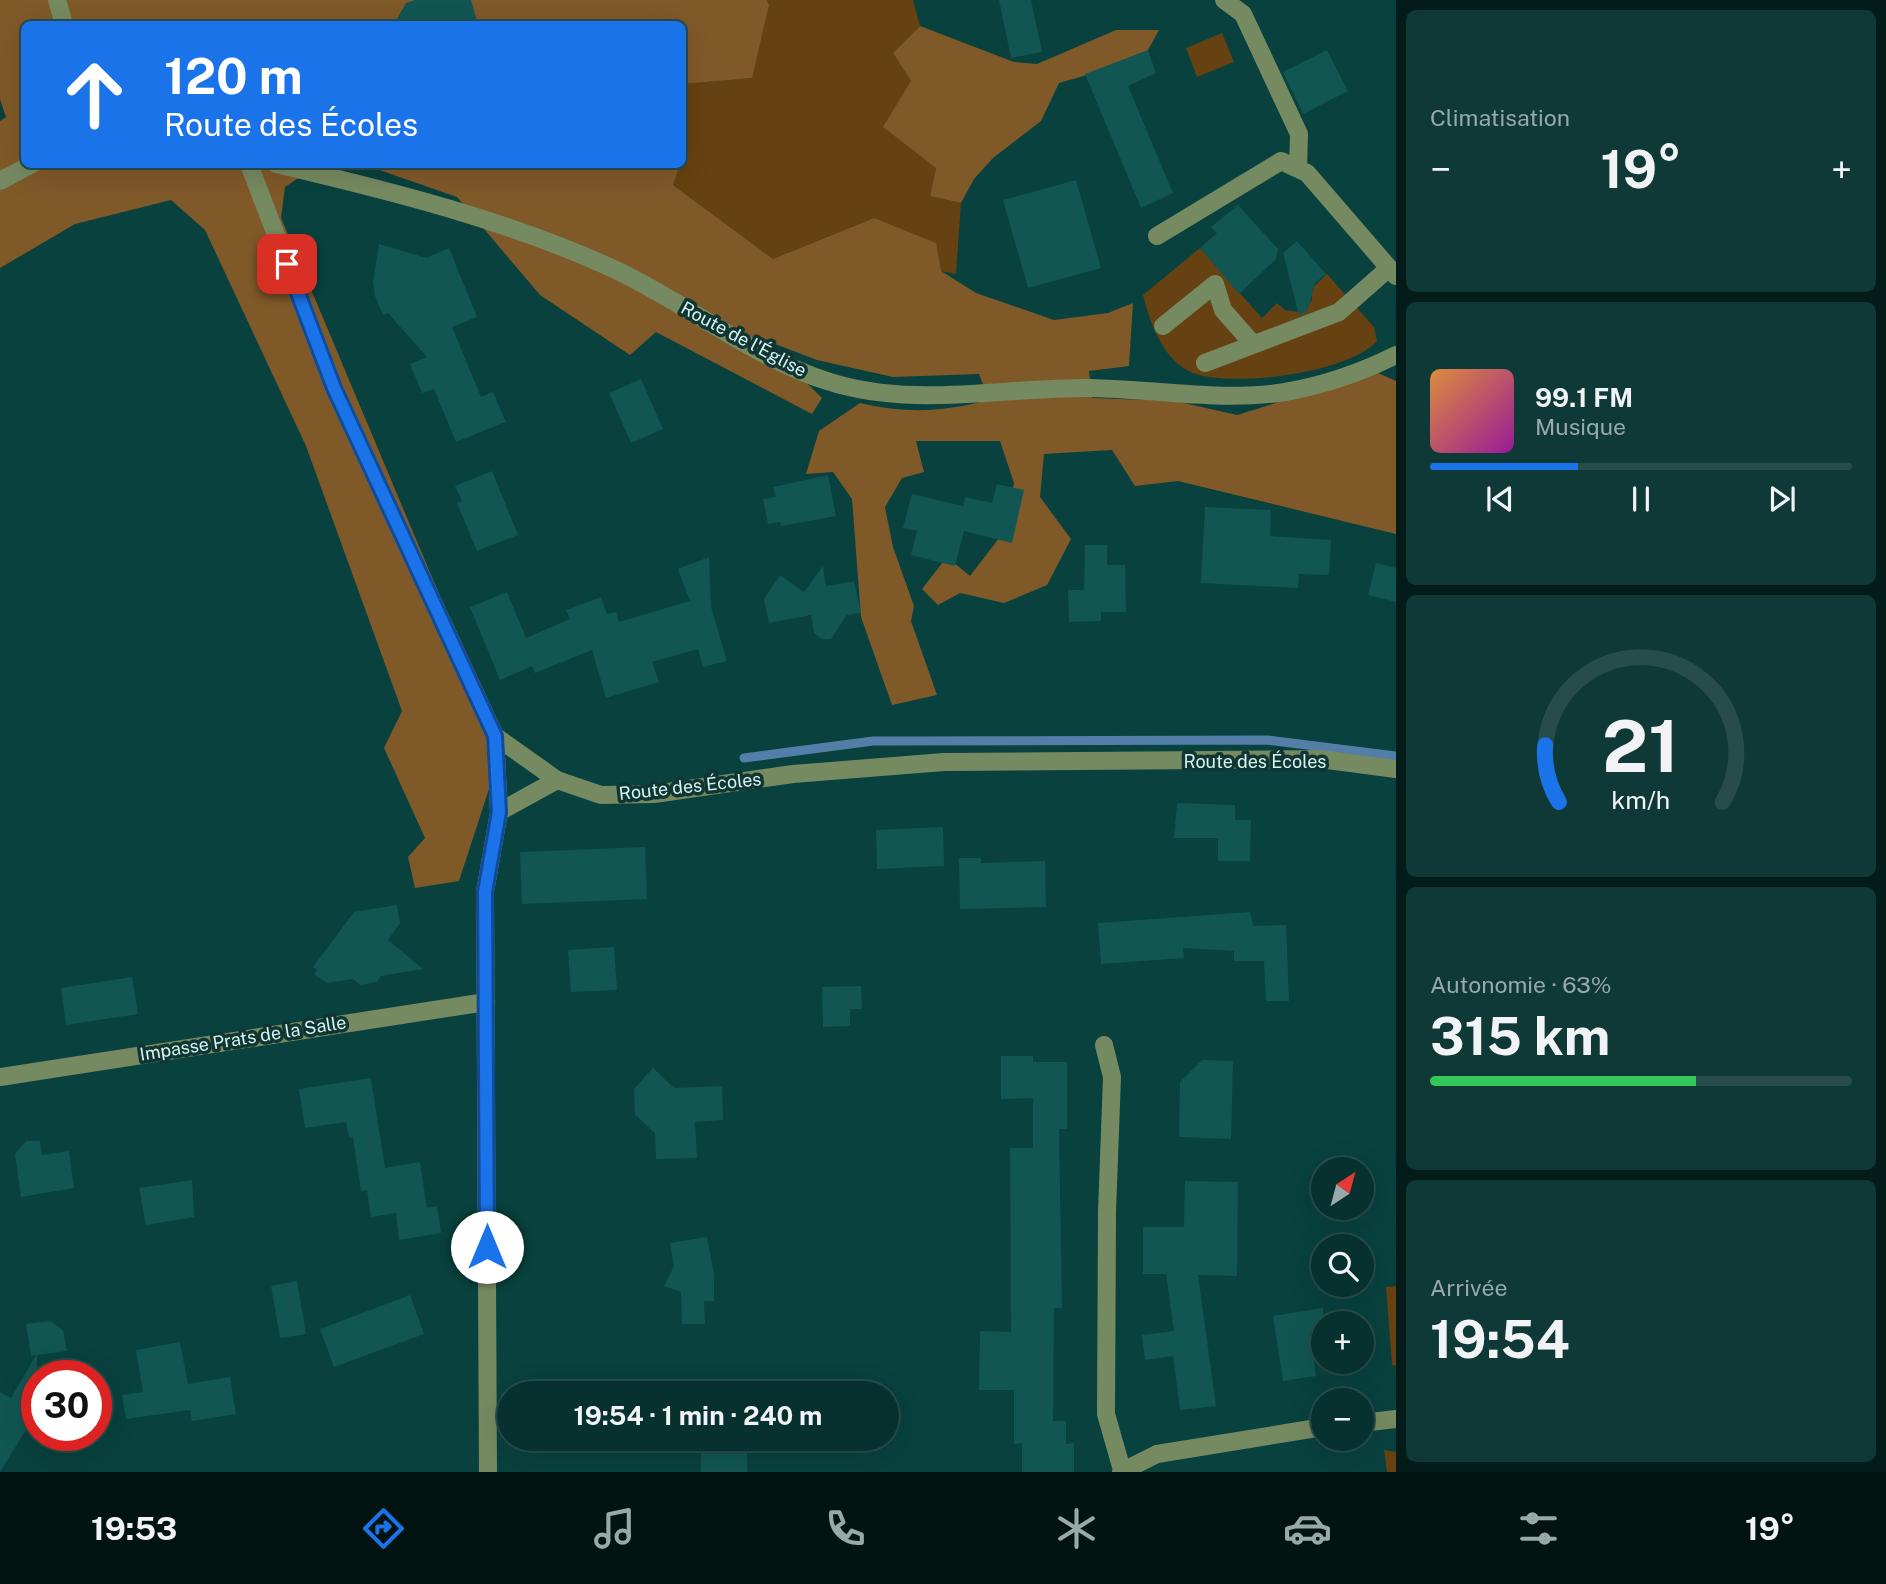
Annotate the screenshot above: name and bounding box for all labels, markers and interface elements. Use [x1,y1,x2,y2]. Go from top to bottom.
text: 120 m [164,47,303,105]
icon: ahead [49,49,140,140]
text: Climatisation [1430,104,1570,131]
text: Route des Écoles [164,106,418,143]
text: 19° [1600,139,1682,200]
text: − [1430,147,1451,192]
text: + [1831,147,1852,192]
pin [257,234,317,294]
icon: arrive [268,245,306,283]
street label: Route de l'Église [678,296,811,381]
text: 99.1 FM [1535,382,1633,413]
text: Musique [1535,413,1626,440]
icon: previous [1481,480,1519,518]
icon: pause [1622,480,1660,518]
icon: next [1763,480,1801,518]
text: 21 [1602,703,1680,788]
street label: Route des Écoles [1184,750,1326,772]
street label: Route des Écoles [618,767,762,804]
text: km/h [1612,785,1670,815]
text: Autonomie · 63% [1430,971,1612,998]
text: 315 km [1430,1006,1610,1067]
street label: Impasse Prats de la Salle [138,1011,348,1065]
north arrow [1311,1157,1374,1220]
map controls [1311,1157,1374,1451]
position arrow [450,1210,524,1284]
button: search [1311,1234,1374,1297]
text: Arrivée [1430,1274,1507,1301]
text: 19:54 [1430,1309,1570,1370]
button: + [1311,1311,1374,1374]
speed limit sign: 30 [21,1360,112,1451]
button: − [1311,1388,1374,1451]
text: 19:54 · 1 min · 240 m [574,1400,822,1431]
icon: directions [359,1504,408,1553]
icon: music [590,1504,639,1553]
icon: phone [821,1504,870,1553]
icon: climate [1052,1504,1101,1553]
icon: car [1283,1504,1332,1553]
icon: filters [1514,1504,1563,1553]
text: 19:53 [91,1510,177,1547]
text: 19° [1745,1510,1795,1547]

